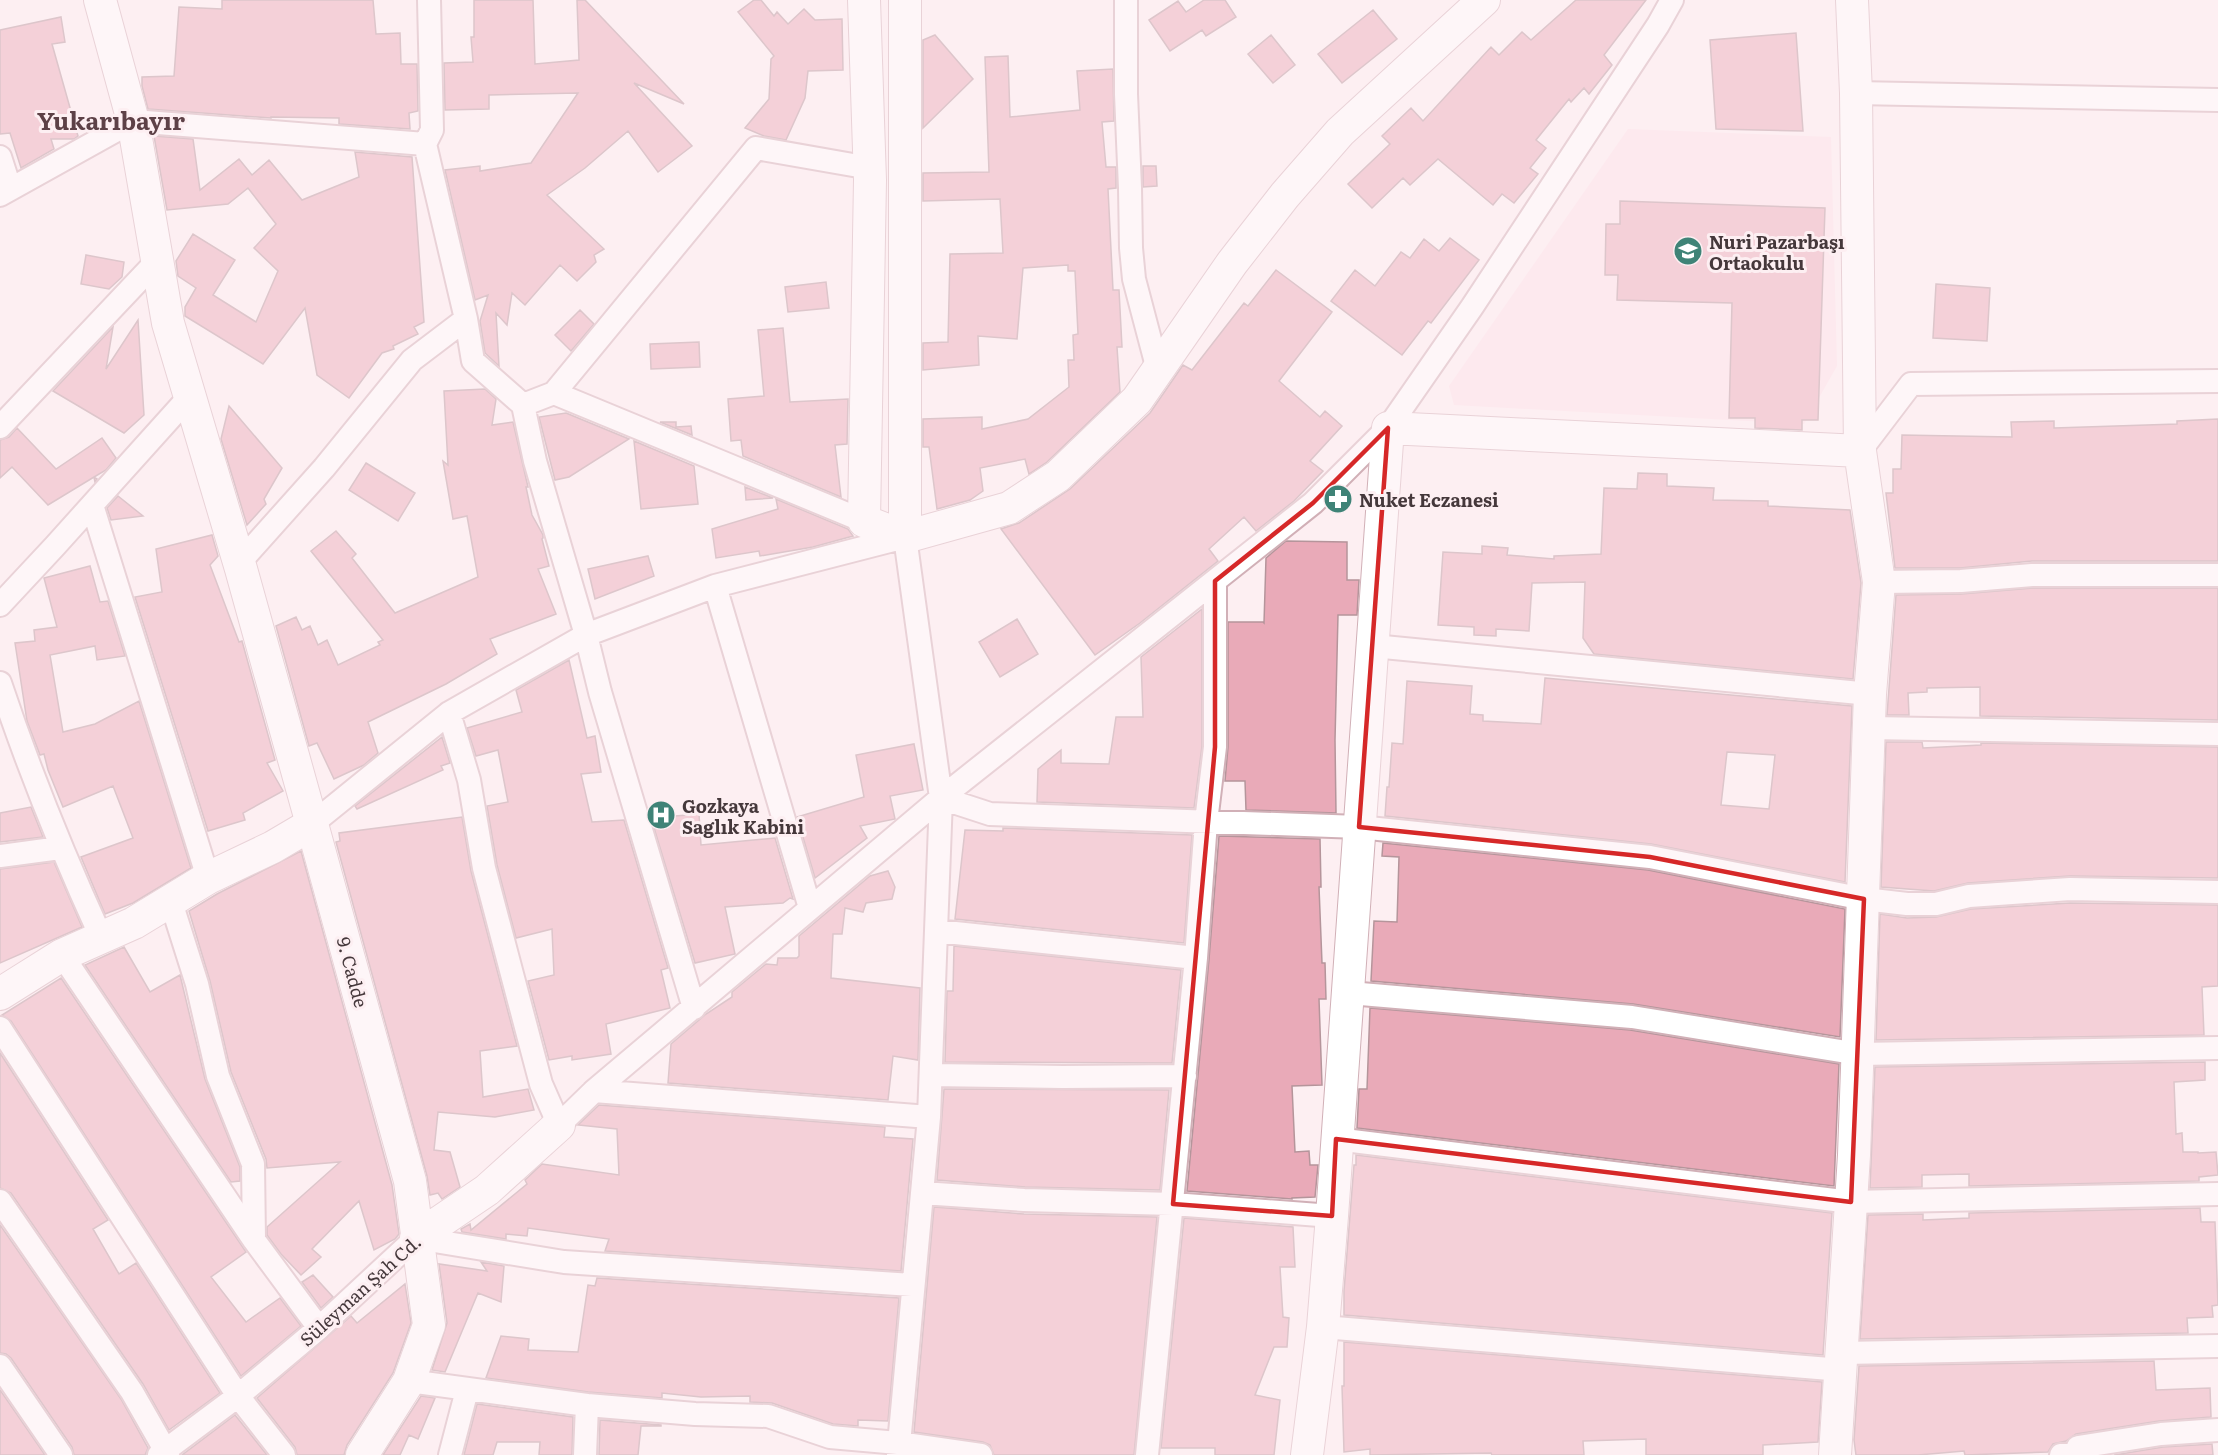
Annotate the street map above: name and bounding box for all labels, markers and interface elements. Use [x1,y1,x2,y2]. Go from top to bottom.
district label: Yukarıbayır [37,102,185,137]
place label: Nuri Pazarbaşı Ortaokulu [1709,228,1845,276]
school or university icon: Nuri Pazarbaşı Ortaokulu [1672,235,1704,267]
pharmacy icon: Nuket Eczanesi [1322,483,1354,515]
place label: Nuket Eczanesi [1359,486,1499,513]
place label: Gozkaya Saglık Kabini [682,792,805,840]
hospital icon: Gozkaya Saglık Kabini [645,799,677,831]
street label: 9. Cadde [331,934,375,1010]
street label: Süleyman Şah Cd. [293,1228,427,1352]

